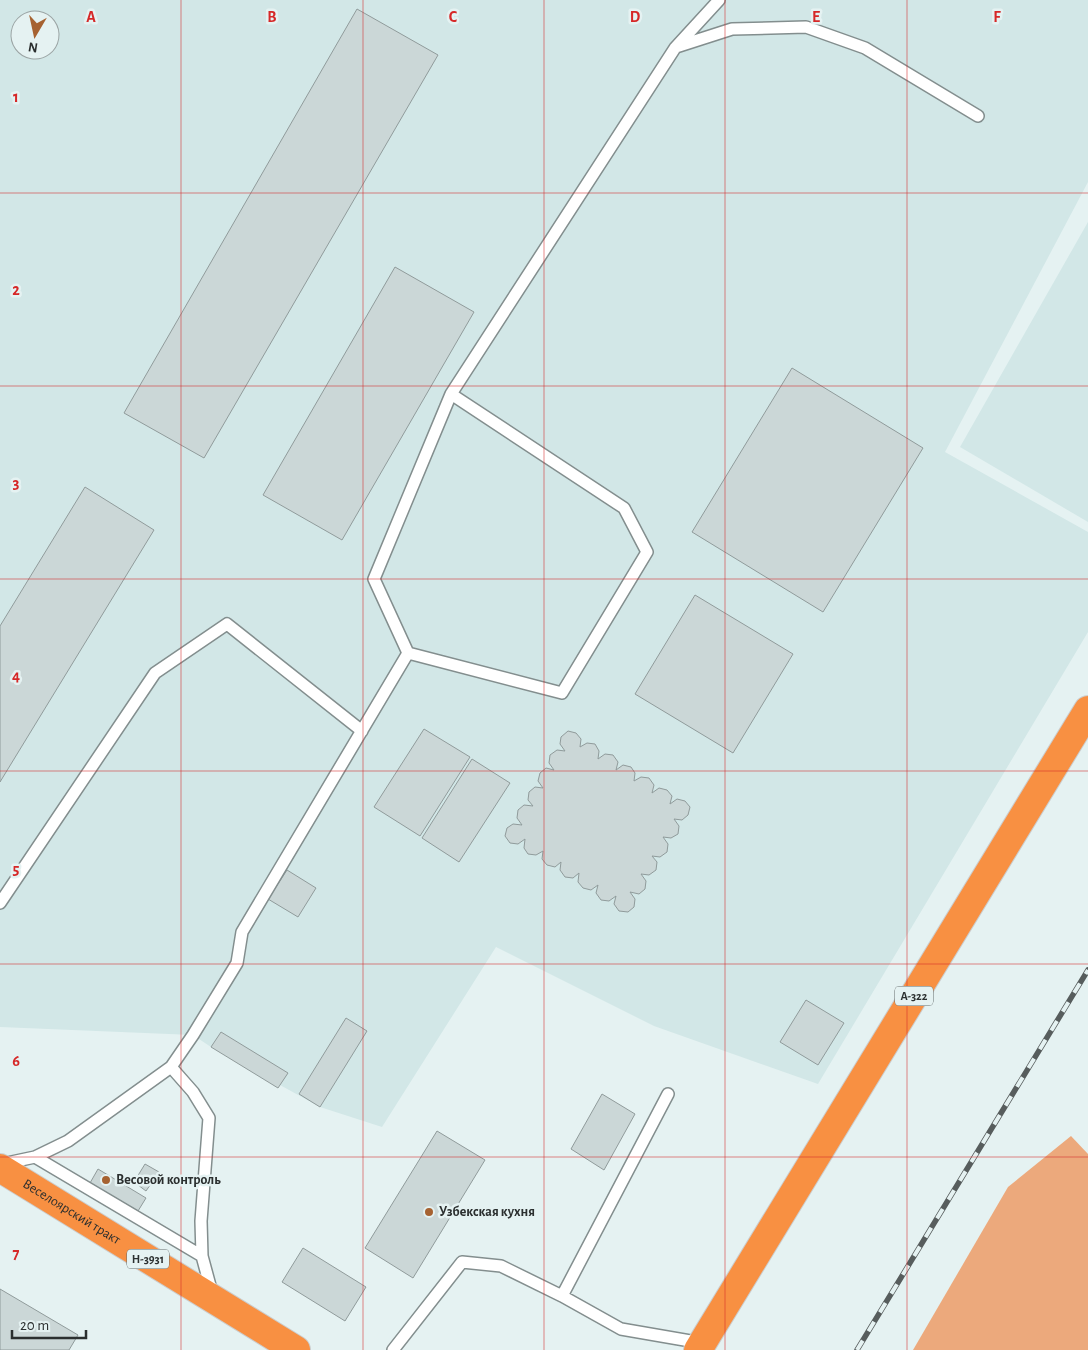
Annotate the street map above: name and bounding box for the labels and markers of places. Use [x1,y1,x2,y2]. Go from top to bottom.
place label: Весовой контроль [116,1173,221,1187]
marker: Весовой контроль [100,1174,112,1186]
place label: Узбекская кухня [439,1205,535,1219]
marker: Узбекская кухня [423,1206,435,1218]

